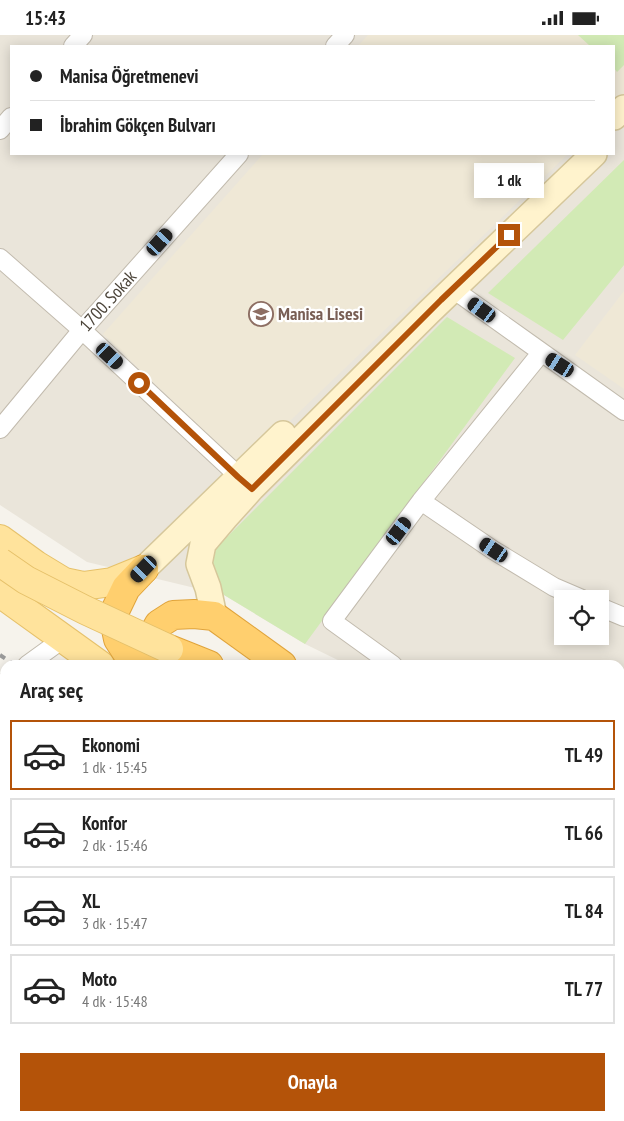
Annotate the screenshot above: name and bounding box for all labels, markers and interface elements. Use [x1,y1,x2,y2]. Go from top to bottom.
text: 15:43 [25,6,66,30]
text: Manisa Öğretmenevi [60,64,199,88]
text: İbrahim Gökçen Bulvarı [60,113,216,137]
callout: 1 dk [474,163,544,197]
text: 1 dk [497,170,521,190]
route end [498,224,520,246]
car [144,226,175,258]
street label: 1700. Sokak [74,265,141,336]
car [465,295,498,325]
school or university icon: Manisa Lisesi [248,301,274,327]
place label: Manisa Lisesi [278,302,363,325]
car [93,340,126,372]
car [543,351,576,379]
route start [128,372,150,394]
car [383,515,414,547]
car [477,535,510,565]
car [128,553,159,585]
map controls [554,590,609,645]
button: locate [554,590,609,645]
text: Araç seç [20,676,83,704]
icon: car [22,733,67,778]
text: Ekonomi [82,733,140,757]
text: TL 49 [565,743,603,767]
text: 1 dk · 15:45 [82,757,148,777]
icon: car [22,811,67,856]
text: Konfor [82,811,127,835]
text: TL 66 [565,821,603,845]
text: 2 dk · 15:46 [82,835,148,855]
icon: car [22,889,67,934]
text: XL [82,889,100,913]
text: TL 84 [565,899,603,923]
text: 3 dk · 15:47 [82,913,148,933]
icon: car [22,967,67,1012]
text: Moto [82,967,117,991]
text: TL 77 [565,977,603,1001]
text: 4 dk · 15:48 [82,991,148,1011]
button: Onayla [20,1053,605,1111]

